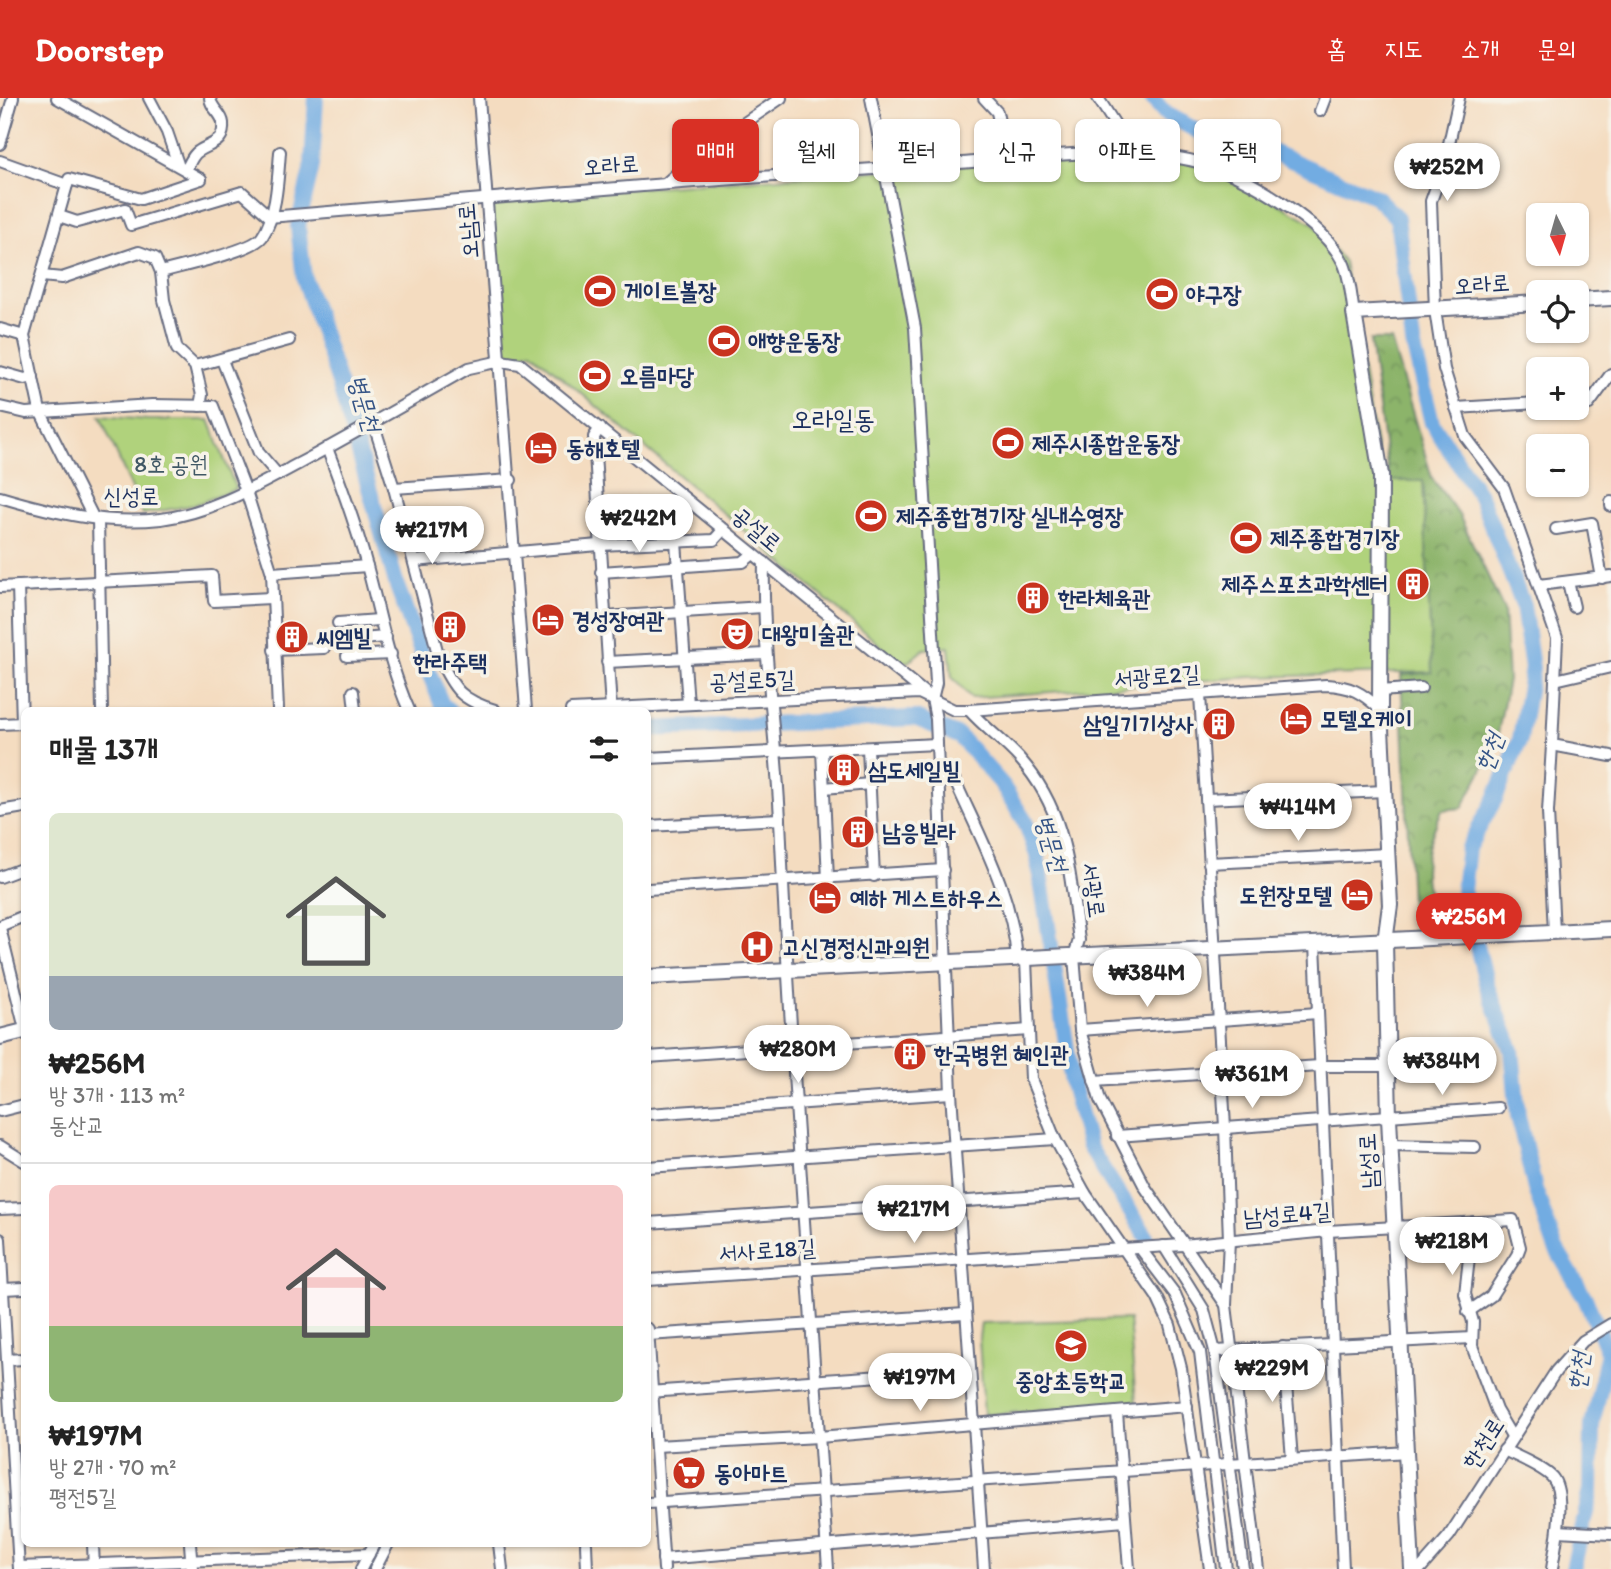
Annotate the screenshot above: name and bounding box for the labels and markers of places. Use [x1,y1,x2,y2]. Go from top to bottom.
pin: ₩252M [1398,144,1496,203]
sports icon: 게이트볼장 [581,272,619,310]
sports icon: 야구장 [1143,275,1181,313]
place label: 게이트볼장 [624,277,717,305]
place label: 야구장 [1186,280,1242,308]
sports icon: 애향운동장 [705,322,743,360]
place label: 애향운동장 [748,327,841,355]
sports icon: 오름마당 [576,357,614,395]
place label: 오름마당 [620,362,695,390]
sports icon: 제주시종합운동장 [989,424,1027,462]
hotel icon: 동해호텔 [522,429,560,467]
place label: 제주시종합운동장 [1032,429,1181,457]
place label: 동해호텔 [566,434,641,462]
pin: ₩242M [590,494,688,554]
sports icon: 제주종합경기장 실내수영장 [852,497,890,535]
place label: 제주종합경기장 실내수영장 [896,502,1124,530]
pin: ₩217M [383,506,481,566]
sports icon: 제주종합경기장 [1227,519,1265,557]
place label: 제주종합경기장 [1270,524,1400,552]
building icon: 제주스포츠과학센터 [1394,565,1432,603]
place label: 제주스포츠과학센터 [1221,570,1388,598]
building icon: 한라체육관 [1014,579,1052,617]
place label: 한라체육관 [1057,584,1151,612]
hotel icon: 경성장여관 [529,601,567,639]
place label: 경성장여관 [572,606,665,634]
building icon: 한라주택 [431,608,469,646]
theatre icon: 대왕미술관 [718,615,756,653]
building icon: 씨엠빌 [273,618,311,656]
place label: 대왕미술관 [762,620,855,648]
place label: 씨엠빌 [316,623,372,651]
place label: 한라주택 [412,648,487,676]
hotel icon: 모텔오케이 [1277,700,1315,738]
building icon: 삼일기기상사 [1200,705,1238,743]
place label: 모텔오케이 [1320,705,1413,733]
place label: 삼일기기상사 [1083,710,1194,738]
building icon: 삼도세일빌 [825,751,863,789]
place label: 삼도세일빌 [868,756,961,784]
pin: ₩414M [1249,784,1347,843]
building icon: 남응빌라 [839,813,877,851]
place label: 남응빌라 [882,818,957,846]
hotel icon: 도원장모텔 [1338,876,1376,914]
hotel icon: 예하 게스트하우스 [806,879,844,917]
place label: 도원장모텔 [1239,881,1332,909]
place label: 예하 게스트하우스 [850,884,1003,912]
pin: ₩256M [1420,894,1518,953]
hospital icon: 고신경정신과의원 [738,928,776,966]
place label: 고신경정신과의원 [782,933,930,961]
pin: ₩384M [1098,950,1196,1009]
pin: ₩280M [749,1026,847,1085]
building icon: 한국병원 혜인관 [891,1035,929,1073]
pin: ₩384M [1393,1038,1491,1097]
place label: 한국병원 혜인관 [933,1040,1069,1068]
pin: ₩361M [1203,1051,1301,1110]
pin: ₩217M [865,1186,963,1245]
pin: ₩218M [1403,1218,1501,1277]
school or university icon: 중앙초등학교 [1052,1327,1090,1365]
pin: ₩229M [1223,1344,1321,1404]
pin: ₩197M [871,1354,969,1413]
place label: 중앙초등학교 [1015,1367,1127,1395]
supermarket icon: 동아마트 [670,1454,708,1492]
place label: 동아마트 [714,1459,788,1487]

